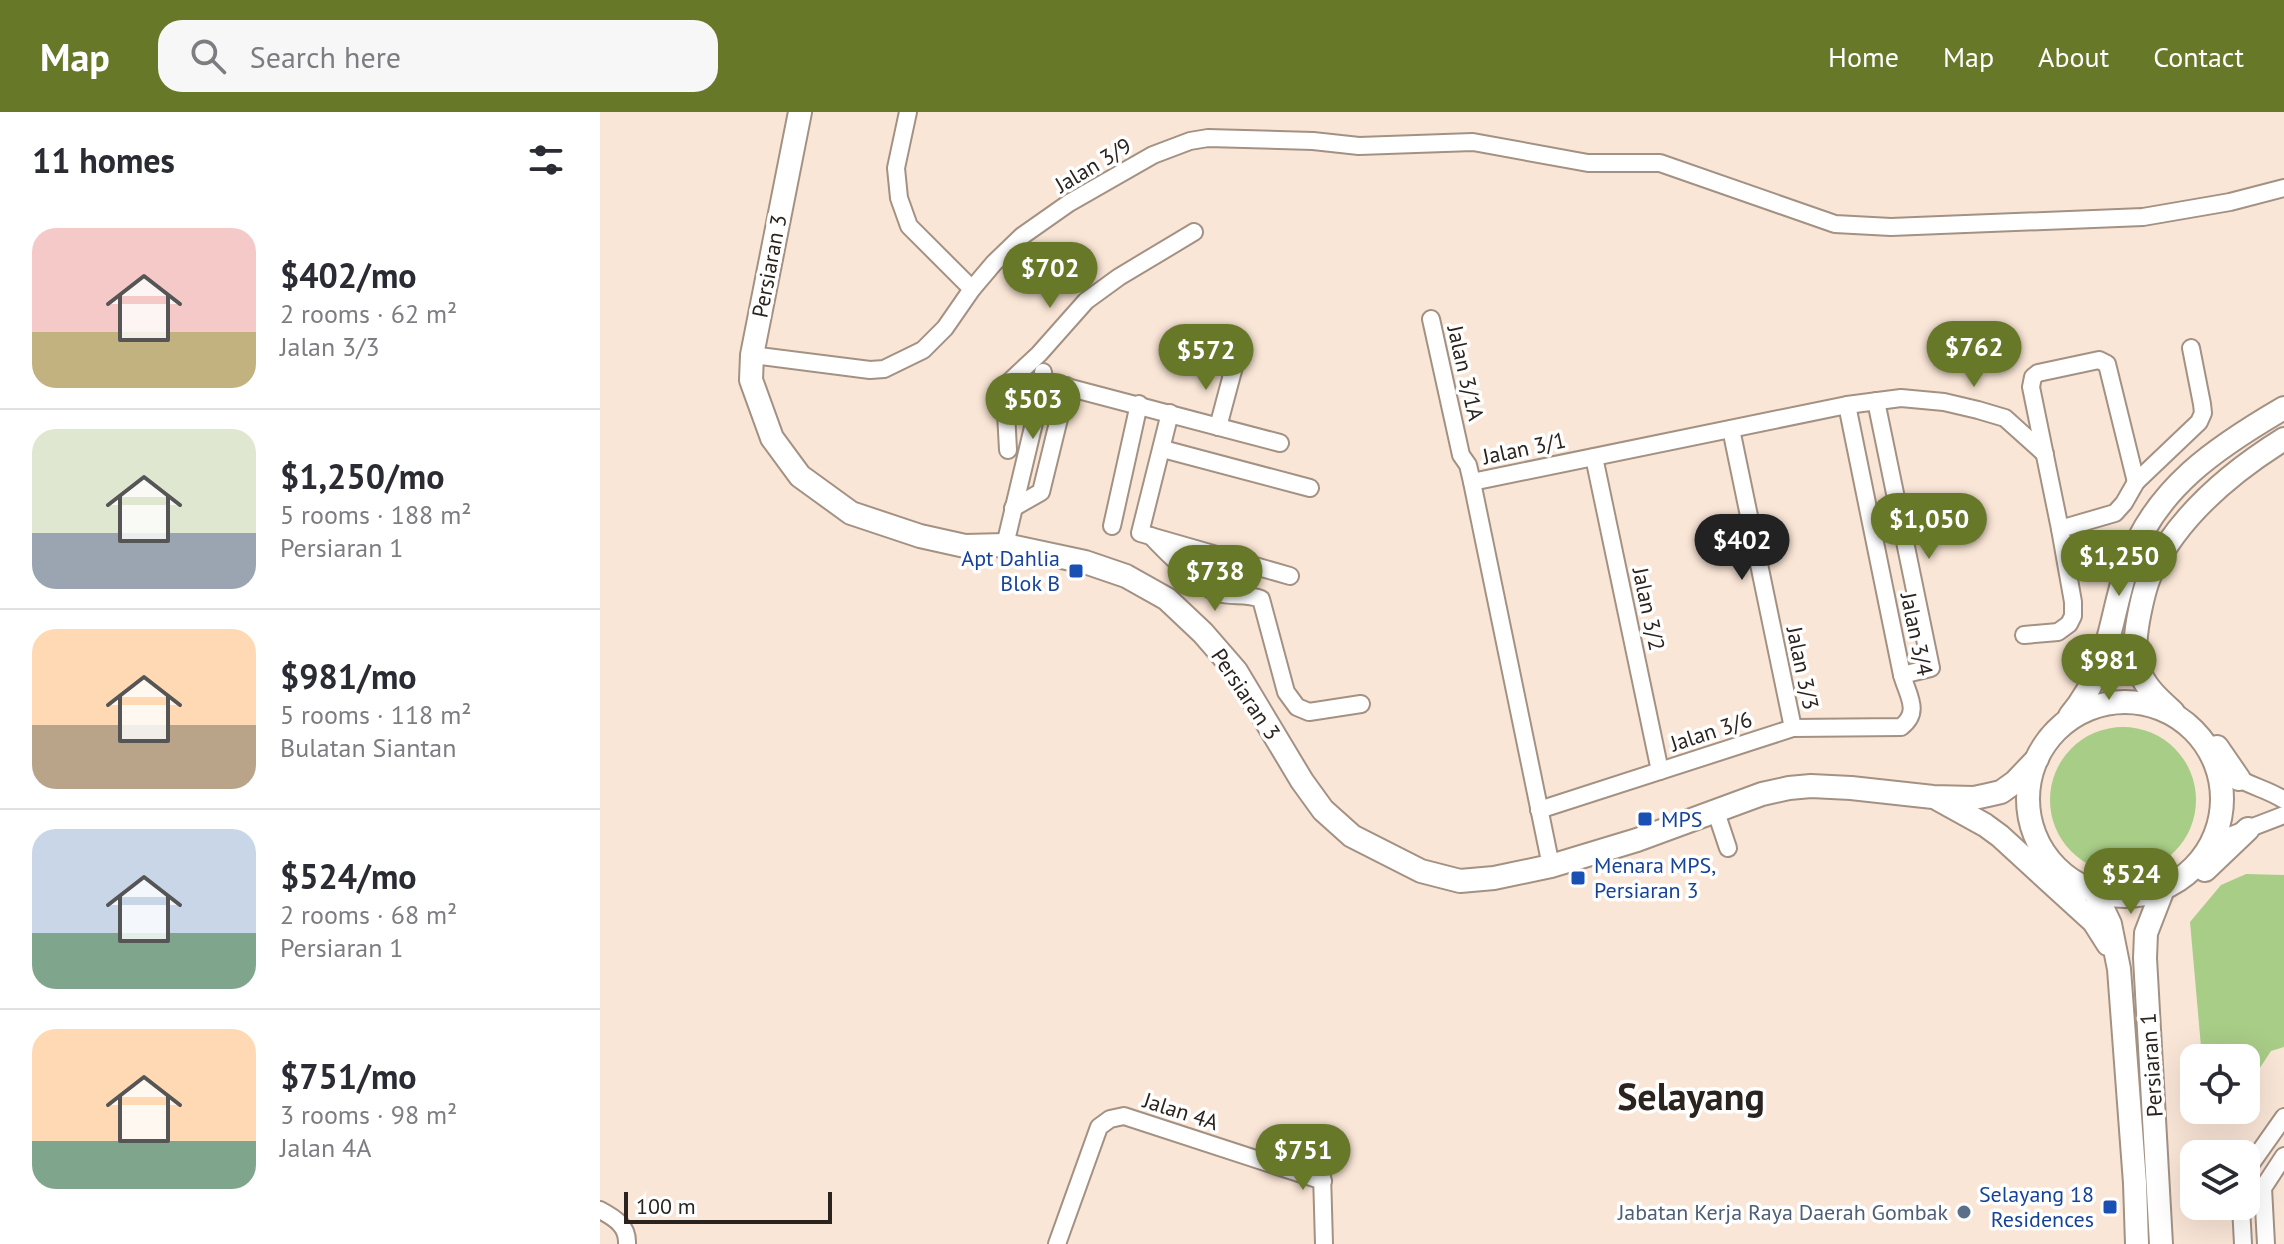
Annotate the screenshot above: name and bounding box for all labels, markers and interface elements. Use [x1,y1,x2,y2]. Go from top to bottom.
search box [158,20,718,92]
text: Map [40,32,110,81]
icon: search [186,34,230,78]
text: Search here [250,37,401,76]
text: Home [1828,38,1899,75]
text: Map [1943,38,1994,75]
text: About [2038,38,2109,75]
text: Contact [2153,38,2244,75]
street label: Jalan 3/9 [1049,131,1136,199]
text: 11 homes [32,138,175,182]
icon: filters [524,138,568,182]
street label: Persiaran 3 [745,212,793,320]
pin: $702 [1003,242,1097,310]
text: $702 [1021,251,1079,284]
text: $402/mo [280,253,417,297]
icon: home [96,260,192,356]
text: 2 rooms · 62 m² [280,297,457,330]
pin: $762 [1927,321,2021,389]
street label: Jalan 3/1A [1441,322,1491,424]
pin: $572 [1159,324,1253,392]
text: Jalan 3/3 [280,330,380,363]
text: $762 [1945,330,2003,363]
text: $572 [1177,333,1235,366]
pin: $503 [986,373,1080,441]
text: $503 [1004,382,1062,415]
street label: Jalan 3/1 [1479,426,1568,471]
text: $1,250/mo [280,454,444,498]
icon: home [96,461,192,557]
pin: $1,050 [1864,493,1994,561]
text: 5 rooms · 188 m² [280,498,472,531]
text: $1,050 [1889,502,1969,535]
pin: $402 [1695,514,1789,582]
text: $402 [1713,523,1771,556]
pin: $1,250 [2054,530,2184,598]
text: Persiaran 1 [280,531,404,564]
text: $1,250 [2079,539,2159,572]
place label: Apt Dahlia Blok B [961,544,1060,597]
pin: $738 [1168,545,1262,613]
text: $738 [1186,554,1244,587]
marker: Apt Dahlia Blok B [1067,562,1085,580]
street label: Jalan 3/2 [1626,564,1671,653]
street label: Jalan 3/4 [1894,589,1939,678]
street label: Jalan 3/3 [1780,623,1825,712]
pin: $981 [2062,634,2156,702]
street label: Persiaran 3 [1205,643,1287,745]
text: $981 [2080,643,2138,676]
text: $981/mo [280,654,417,698]
icon: home [96,661,192,757]
text: 5 rooms · 118 m² [280,698,472,731]
street label: Jalan 3/6 [1666,705,1755,758]
text: Bulatan Siantan [280,731,456,764]
place label: MPS [1661,805,1702,833]
marker: MPS [1636,810,1654,828]
pin: $524 [2084,848,2178,916]
place label: Menara MPS, Persiaran 3 [1594,851,1716,904]
text: $524/mo [280,854,417,898]
text: $524 [2102,857,2160,890]
icon: home [96,861,192,957]
marker: Menara MPS, Persiaran 3 [1569,869,1587,887]
text: 2 rooms · 68 m² [280,898,457,931]
text: Persiaran 1 [280,931,404,964]
street label: Persiaran 1 [2133,1012,2169,1118]
map controls [2180,1044,2260,1220]
button: locate [2180,1044,2260,1124]
text: $751/mo [280,1054,417,1098]
icon: home [96,1061,192,1157]
district label: Selayang [1617,1071,1765,1120]
street label: Jalan 4A [1139,1085,1222,1136]
text: 3 rooms · 98 m² [280,1098,457,1131]
pin: $751 [1256,1124,1350,1192]
text: Jalan 4A [280,1131,372,1164]
text: $751 [1274,1133,1332,1166]
button: layers [2180,1140,2260,1220]
place label: Selayang 18 Residences [1979,1180,2094,1233]
scale bar [624,1188,832,1224]
text: 100 m [636,1192,696,1220]
place label: Jabatan Kerja Raya Daerah Gombak [1617,1198,1948,1226]
marker: Selayang 18 Residences [2101,1198,2119,1216]
marker: Jabatan Kerja Raya Daerah Gombak [1955,1203,1973,1221]

